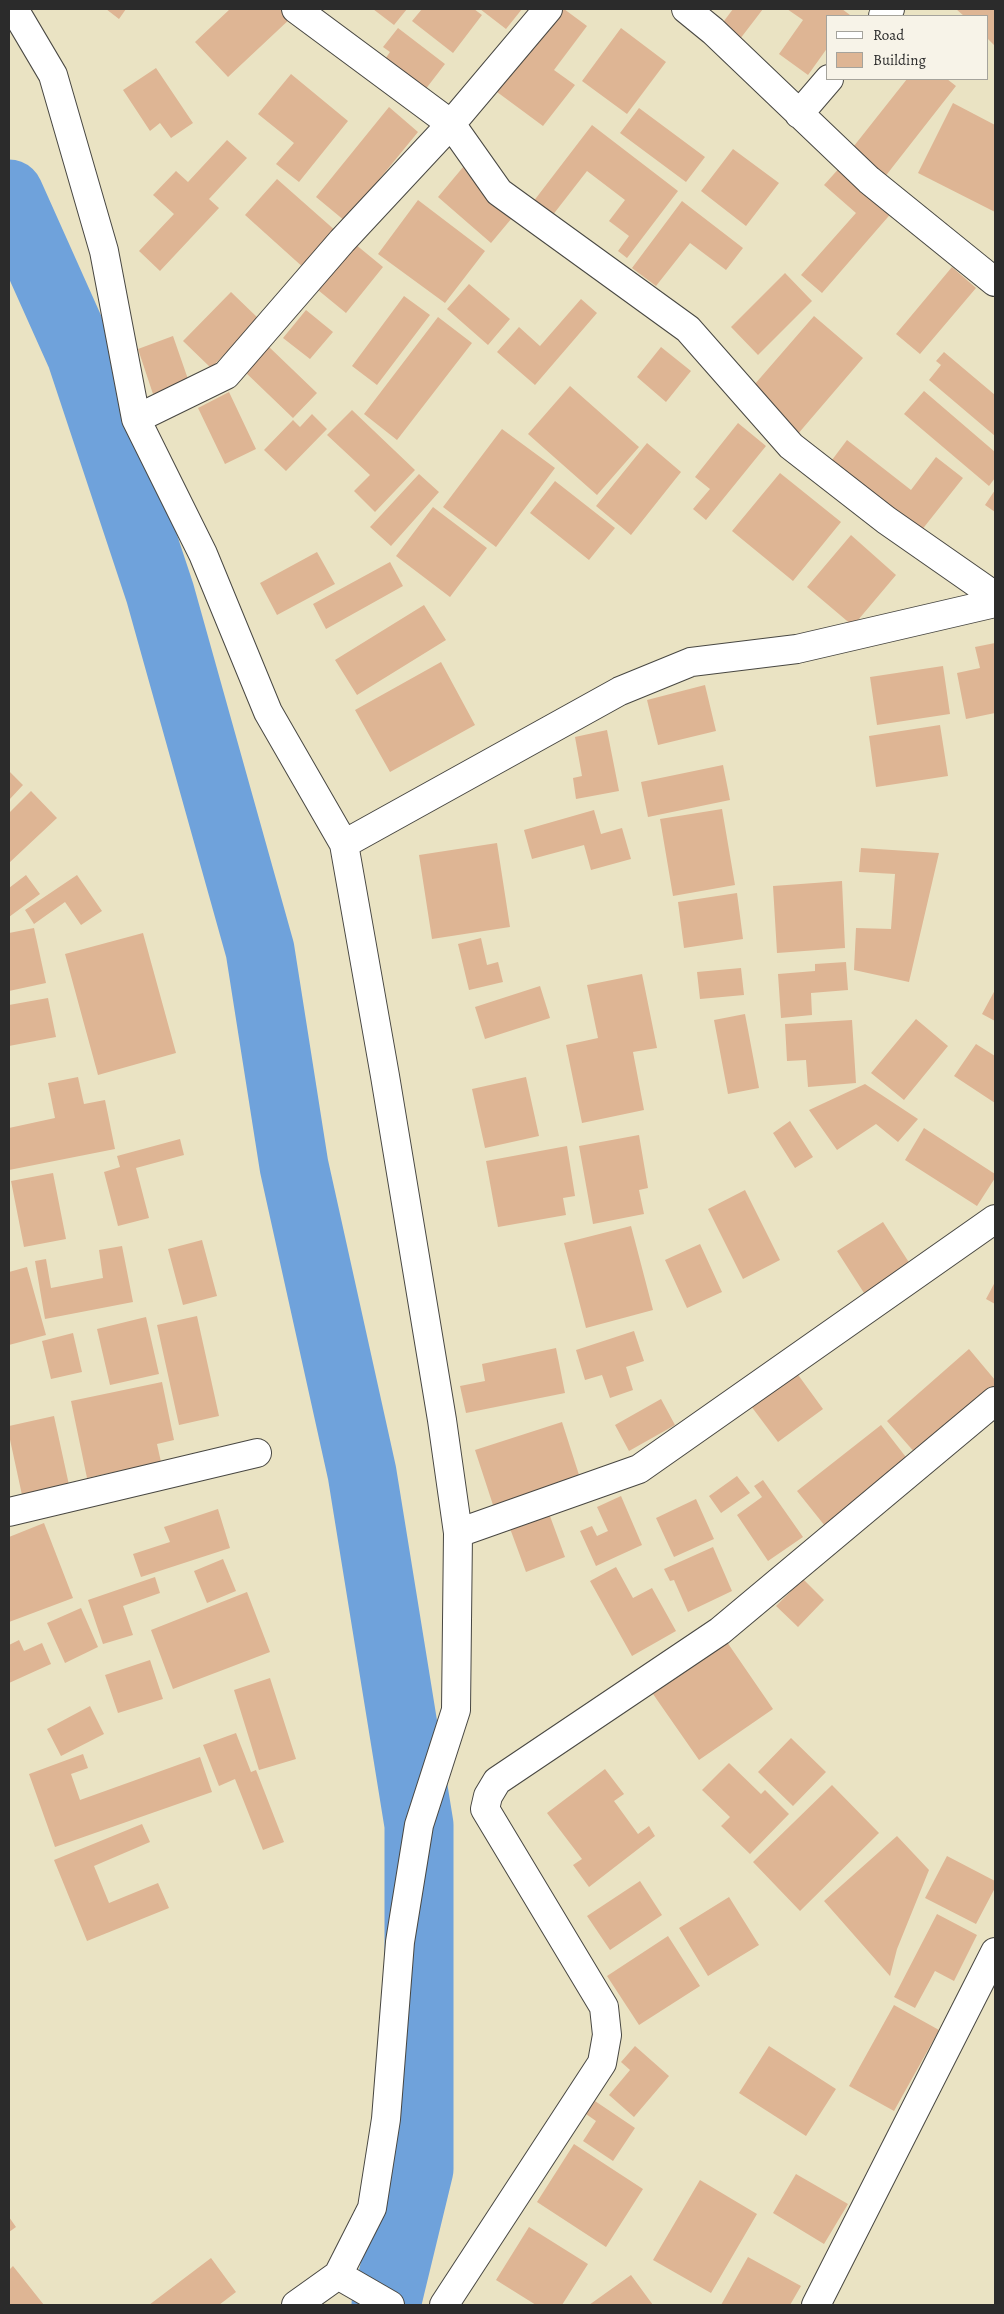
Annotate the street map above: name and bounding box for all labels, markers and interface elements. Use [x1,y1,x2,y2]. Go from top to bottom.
legend [826,15,989,80]
text: Road [873,25,904,45]
text: Building [873,50,926,70]

